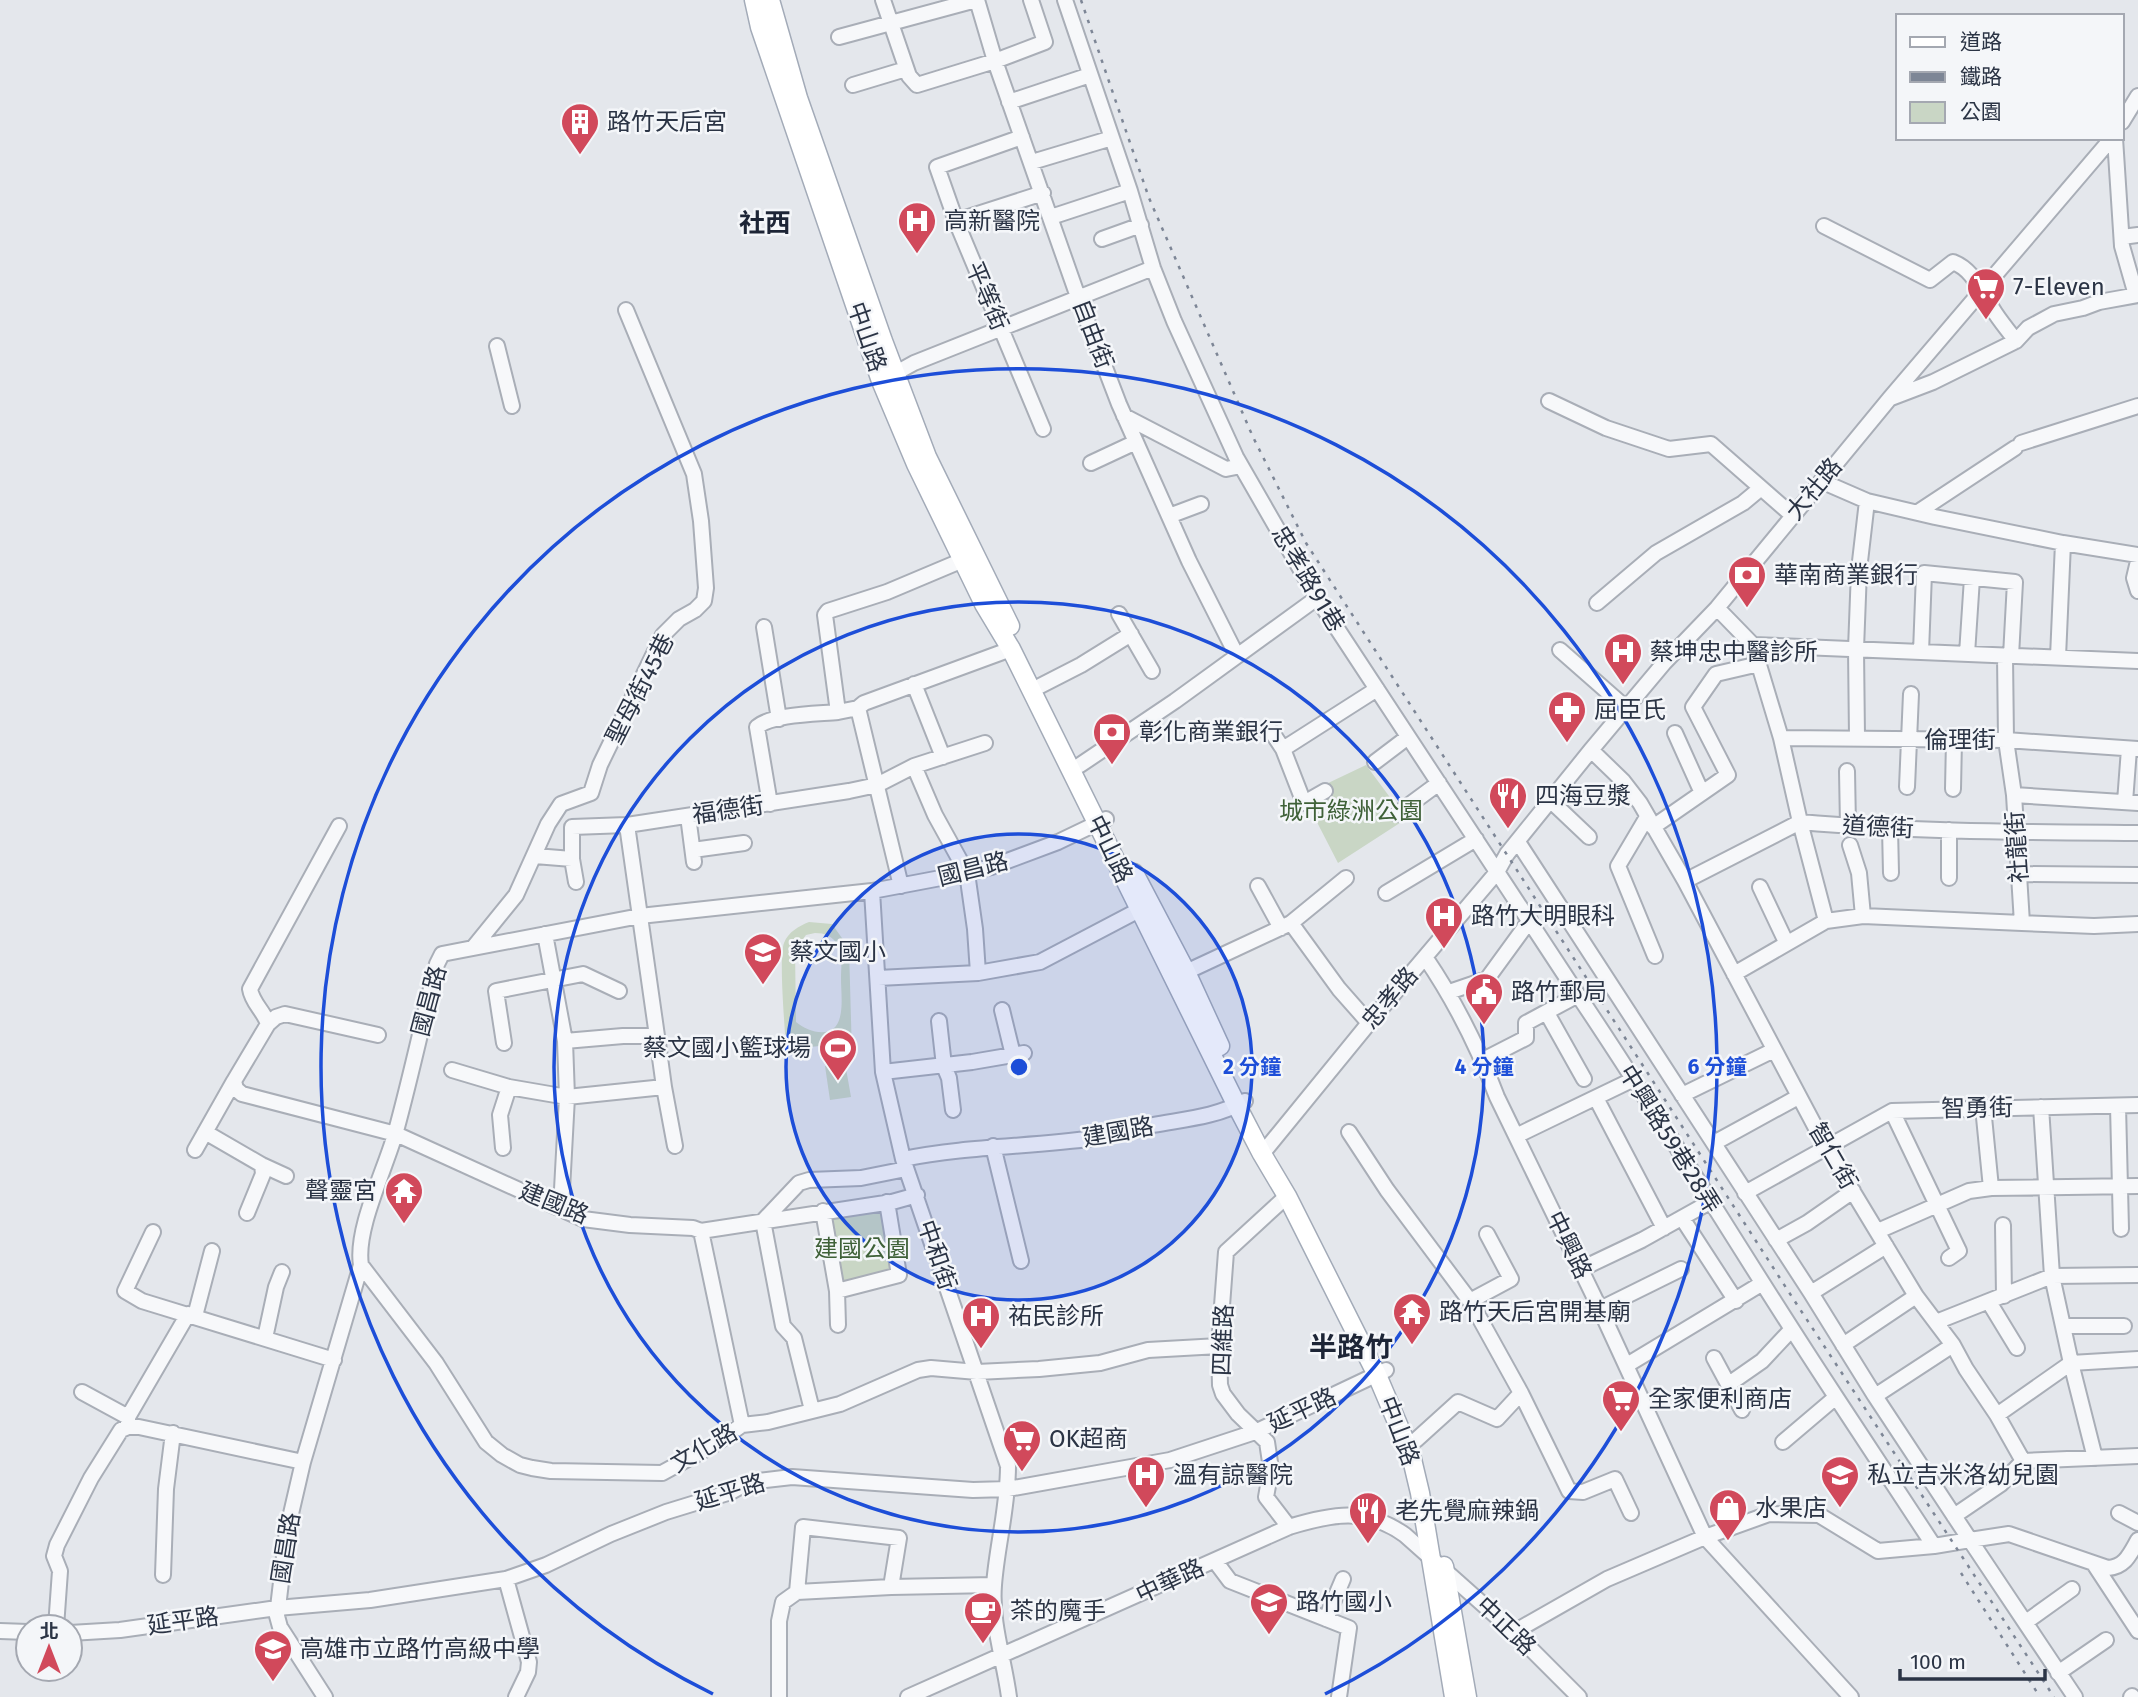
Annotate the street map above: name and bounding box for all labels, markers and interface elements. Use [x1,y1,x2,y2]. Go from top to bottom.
legend [1896,14,2124,140]
text: 道路 [1960,29,2002,55]
text: 鐵路 [1960,64,2002,90]
text: 公園 [1960,99,2002,125]
building icon: 路竹天后宮 [559,101,601,156]
place label: 路竹天后宮 [607,108,727,136]
hospital icon: 高新醫院 [896,200,938,255]
place label: 高新醫院 [944,207,1040,235]
district label: 社西 [739,208,791,239]
street label: 平等街 [960,257,1014,335]
supermarket icon: 7-Eleven [1965,266,2007,321]
place label: 7-Eleven [2013,273,2105,301]
street label: 自由街 [1067,295,1119,373]
street label: 中山路 [842,298,892,376]
street label: 大社路 [1780,452,1848,526]
street label: 忠孝路91巷 [1265,521,1351,637]
bank icon: 華南商業銀行 [1726,554,1768,609]
place label: 華南商業銀行 [1774,561,1918,589]
street label: 聖母街45巷 [600,629,680,749]
hospital icon: 蔡坤忠中醫診所 [1602,631,1644,686]
place label: 蔡坤忠中醫診所 [1650,638,1818,666]
pharmacy icon: 屈臣氏 [1546,689,1588,744]
place label: 屈臣氏 [1594,696,1666,724]
bank icon: 彰化商業銀行 [1091,711,1133,766]
place label: 彰化商業銀行 [1139,718,1283,746]
street label: 倫理街 [1924,726,1996,754]
restaurant icon: 四海豆漿 [1487,775,1529,830]
place label: 四海豆漿 [1535,782,1631,810]
street label: 福德街 [690,791,766,829]
park label: 城市綠洲公園 [1279,797,1423,825]
street label: 社龍街 [2001,810,2033,884]
street label: 中山路 [1082,811,1138,887]
street label: 道德街 [1841,811,1915,843]
street label: 國昌路 [935,847,1011,891]
hospital icon: 路竹大明眼科 [1423,895,1465,950]
place label: 路竹大明眼科 [1471,902,1615,930]
school or university icon: 蔡文國小 [742,931,784,986]
place label: 蔡文國小 [790,938,886,966]
street label: 忠孝路 [1356,961,1424,1035]
street label: 國昌路 [406,963,452,1039]
public building icon: 路竹郵局 [1463,971,1505,1026]
place label: 路竹郵局 [1511,978,1607,1006]
sports icon: 蔡文國小籃球場 [817,1027,859,1082]
place label: 蔡文國小籃球場 [643,1034,811,1062]
text: 2 分鐘 [1223,1054,1281,1080]
text: 4 分鐘 [1455,1054,1513,1080]
text: 6 分鐘 [1688,1054,1746,1080]
centre of rings [1007,1055,1031,1079]
street label: 中興路59巷28弄 [1613,1060,1727,1218]
street label: 智勇街 [1941,1093,2013,1123]
street label: 建國路 [1080,1112,1156,1152]
street label: 智仁街 [1803,1118,1863,1194]
temple icon: 聲靈宮 [383,1170,425,1225]
place label: 聲靈宮 [305,1177,377,1205]
street label: 建國路 [515,1177,593,1229]
street label: 中興路 [1541,1207,1597,1283]
street label: 中和街 [912,1216,962,1294]
park label: 建國公園 [814,1235,910,1263]
temple icon: 路竹天后宮開基廟 [1391,1291,1433,1346]
hospital icon: 祐民診所 [960,1295,1002,1350]
place label: 路竹天后宮開基廟 [1439,1298,1631,1326]
place label: 祐民診所 [1008,1302,1104,1330]
street label: 四維路 [1208,1304,1238,1376]
district label: 半路竹 [1309,1331,1393,1364]
supermarket icon: 全家便利商店 [1600,1378,1642,1433]
street label: 延平路 [1263,1382,1341,1438]
place label: 全家便利商店 [1648,1385,1792,1413]
street label: 中山路 [1373,1392,1425,1470]
street label: 文化路 [666,1418,742,1478]
supermarket icon: OK超商 [1001,1418,1043,1473]
place label: OK超商 [1049,1425,1128,1453]
hospital icon: 溫有諒醫院 [1125,1454,1167,1509]
school or university icon: 私立吉米洛幼兒園 [1819,1454,1861,1509]
place label: 溫有諒醫院 [1173,1461,1293,1489]
place label: 私立吉米洛幼兒園 [1867,1461,2059,1489]
street label: 延平路 [691,1468,769,1516]
shop icon: 水果店 [1707,1487,1749,1542]
restaurant icon: 老先覺麻辣鍋 [1347,1490,1389,1545]
place label: 水果店 [1755,1494,1827,1522]
place label: 老先覺麻辣鍋 [1395,1497,1539,1525]
street label: 國昌路 [267,1510,305,1586]
street label: 中華路 [1131,1553,1209,1609]
school or university icon: 路竹國小 [1248,1581,1290,1636]
place label: 路竹國小 [1296,1588,1392,1616]
cafe icon: 茶的魔手 [962,1590,1004,1645]
street label: 中正路 [1470,1591,1542,1661]
place label: 茶的魔手 [1010,1597,1106,1625]
street label: 延平路 [145,1602,221,1640]
north arrow [14,1613,84,1683]
text: 北 [39,1620,59,1643]
school or university icon: 高雄市立路竹高級中學 [252,1628,294,1683]
place label: 高雄市立路竹高級中學 [300,1635,540,1663]
scale bar [1900,1638,2045,1682]
text: 100 m [1910,1649,1966,1675]

